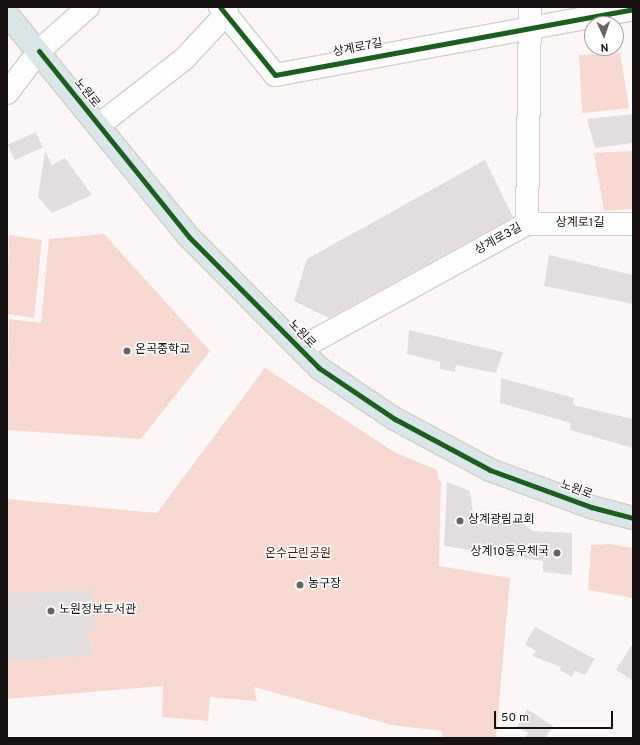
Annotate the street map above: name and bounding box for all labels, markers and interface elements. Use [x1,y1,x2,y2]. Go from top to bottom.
north arrow [584,16,624,56]
street label: 상계로7길 [332,37,384,61]
text: N [600,40,609,54]
street label: 노원로 [70,77,102,111]
street label: 상계로1길 [556,217,604,231]
street label: 상계로3길 [473,221,525,259]
street label: 노원로 [284,318,318,352]
place label: 온곡중학교 [135,344,190,358]
marker: 온곡중학교 [122,346,132,356]
street label: 노원로 [558,479,594,503]
place label: 상계광림교회 [468,514,534,528]
marker: 상계광림교회 [455,516,465,526]
place label: 상계10동우체국 [471,546,549,560]
park label: 온수근린공원 [265,548,331,562]
marker: 상계10동우체국 [552,548,562,558]
place label: 농구장 [308,578,341,592]
marker: 농구장 [295,580,305,590]
place label: 노원정보도서관 [59,604,136,618]
marker: 노원정보도서관 [46,606,56,616]
scale bar [496,703,615,729]
text: 50 m [501,710,529,726]

